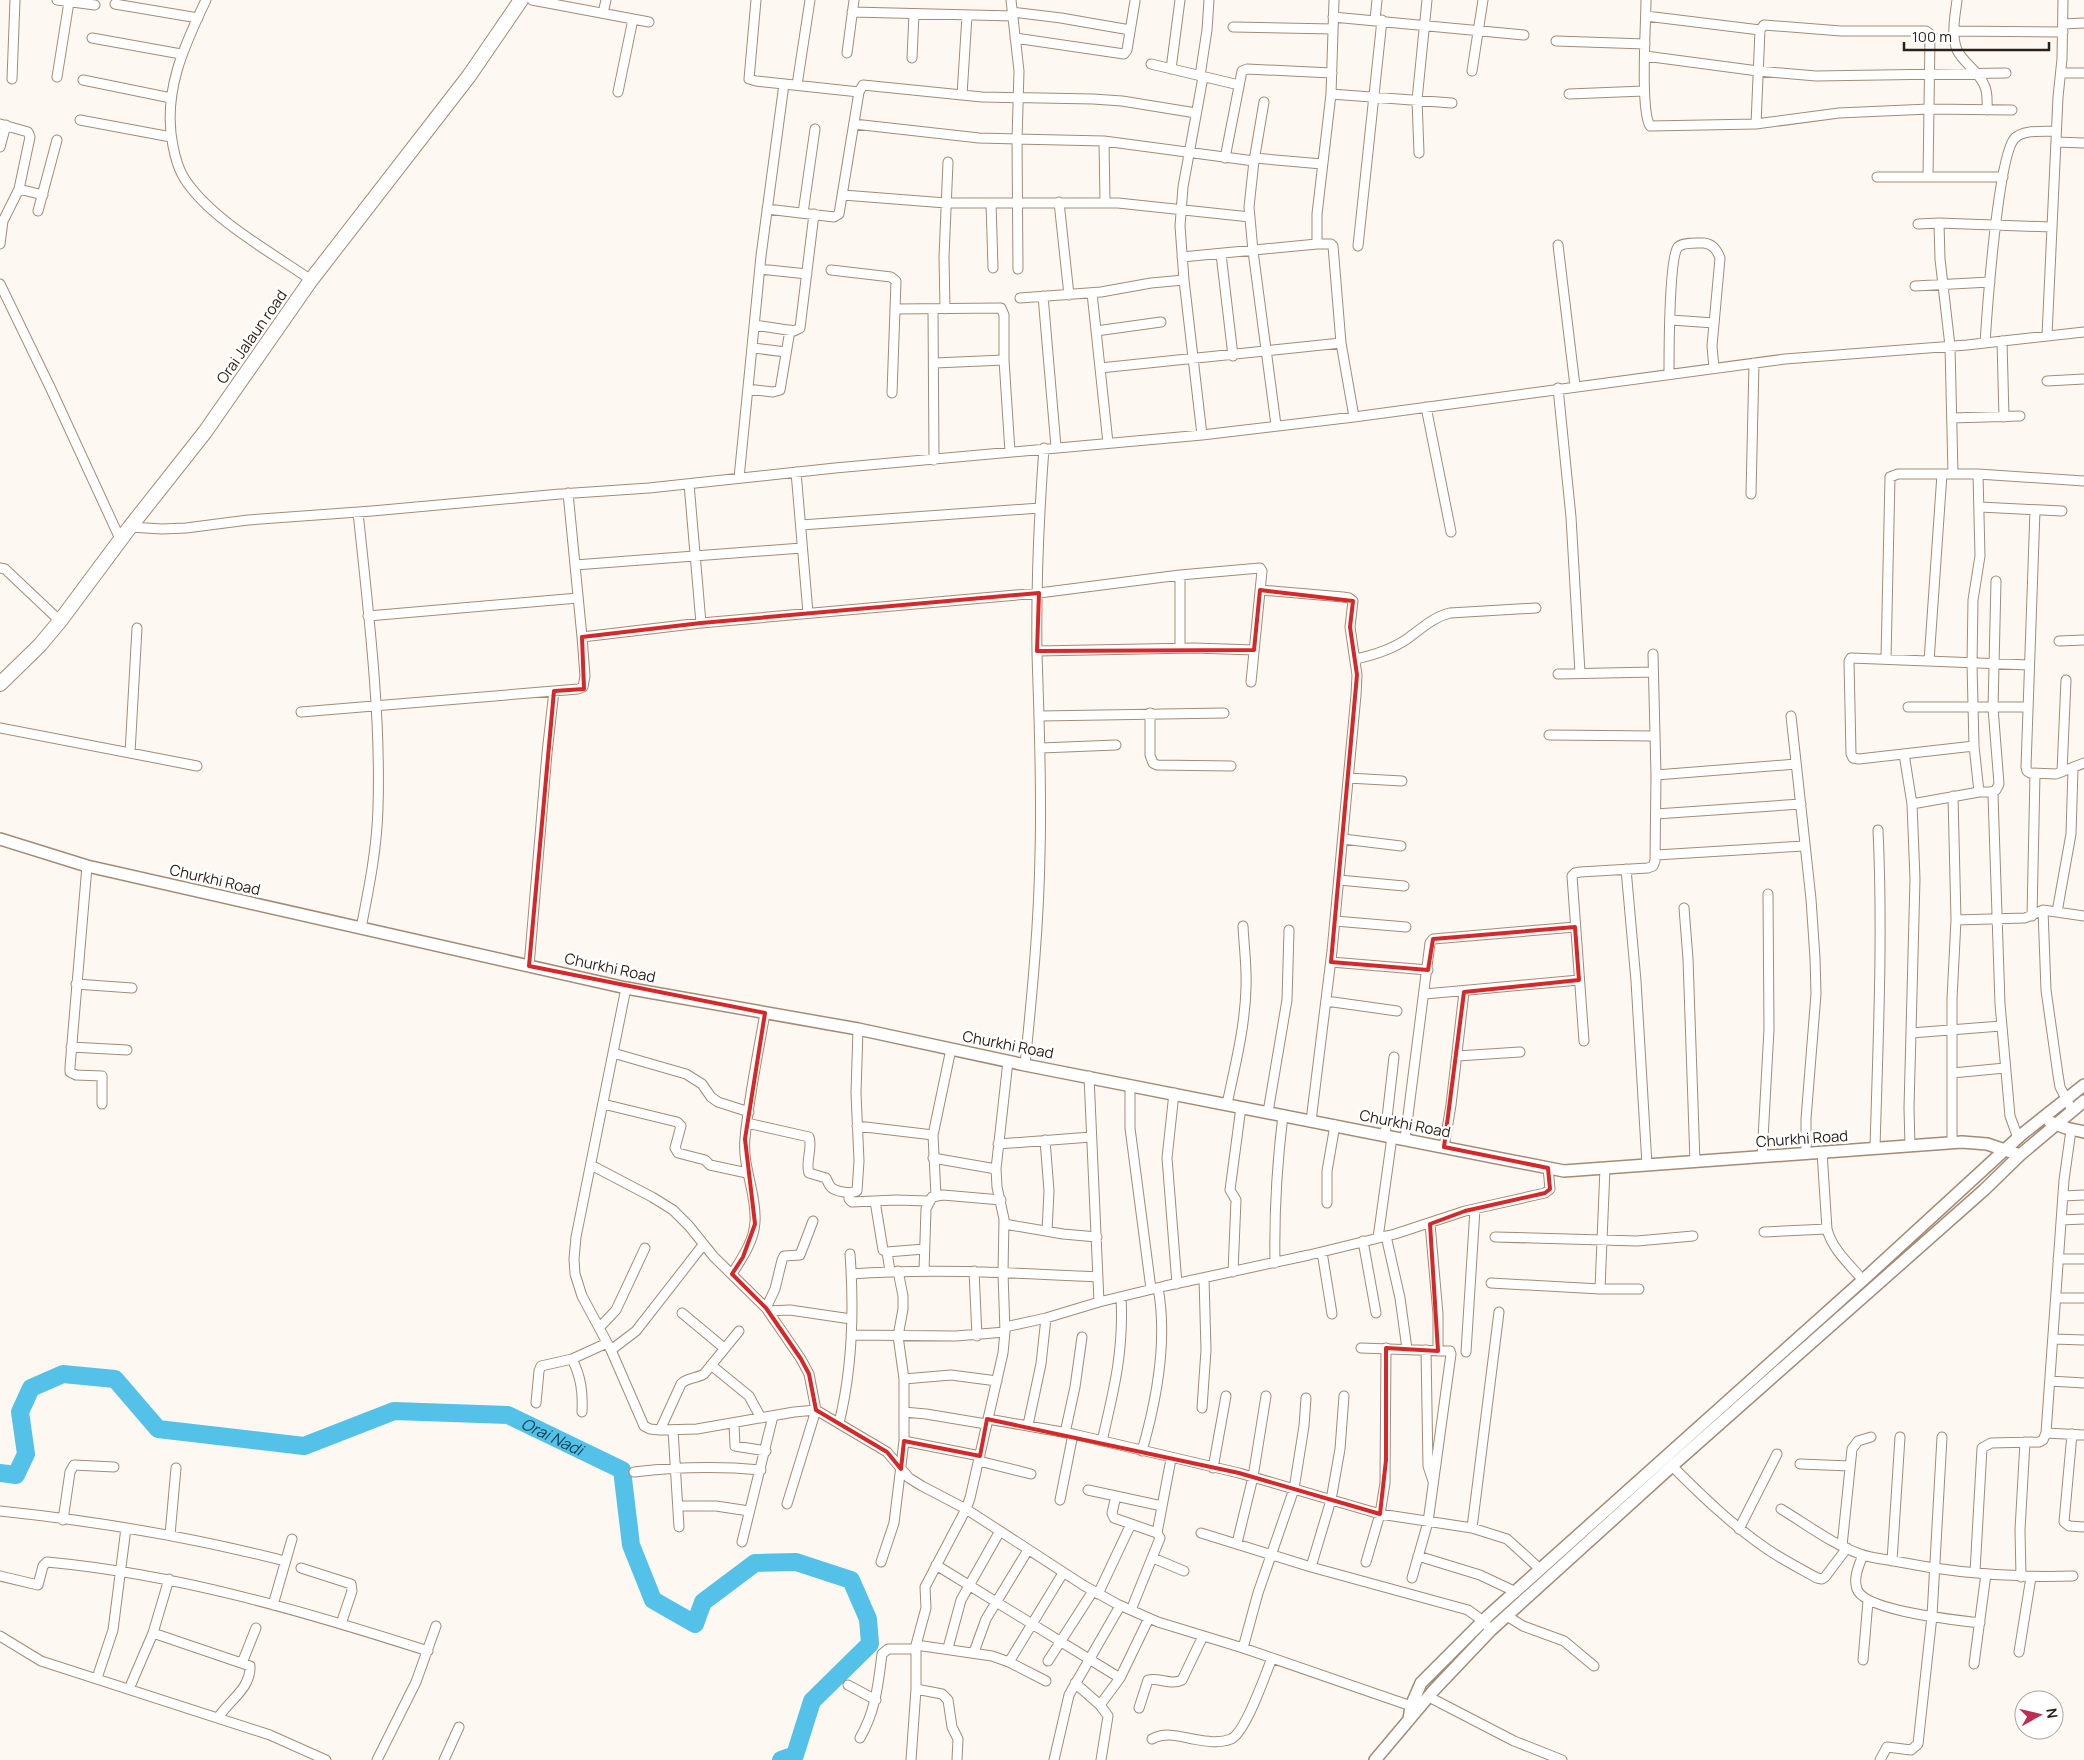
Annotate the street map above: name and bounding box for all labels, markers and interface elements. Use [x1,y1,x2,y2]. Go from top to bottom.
scale bar [1904,20,2049,52]
text: 100 m [1912,26,1952,47]
street label: Orai Jalaun road [211,286,292,388]
street label: Churkhi Road [168,859,262,900]
street label: Churkhi Road [563,948,657,987]
street label: Churkhi Road [961,1025,1055,1064]
street label: Churkhi Road [1358,1104,1452,1143]
street label: Churkhi Road [1755,1125,1849,1152]
water label: Orai Nadi [518,1412,589,1462]
north arrow [2014,1690,2064,1740]
text: N [2042,1707,2062,1719]

